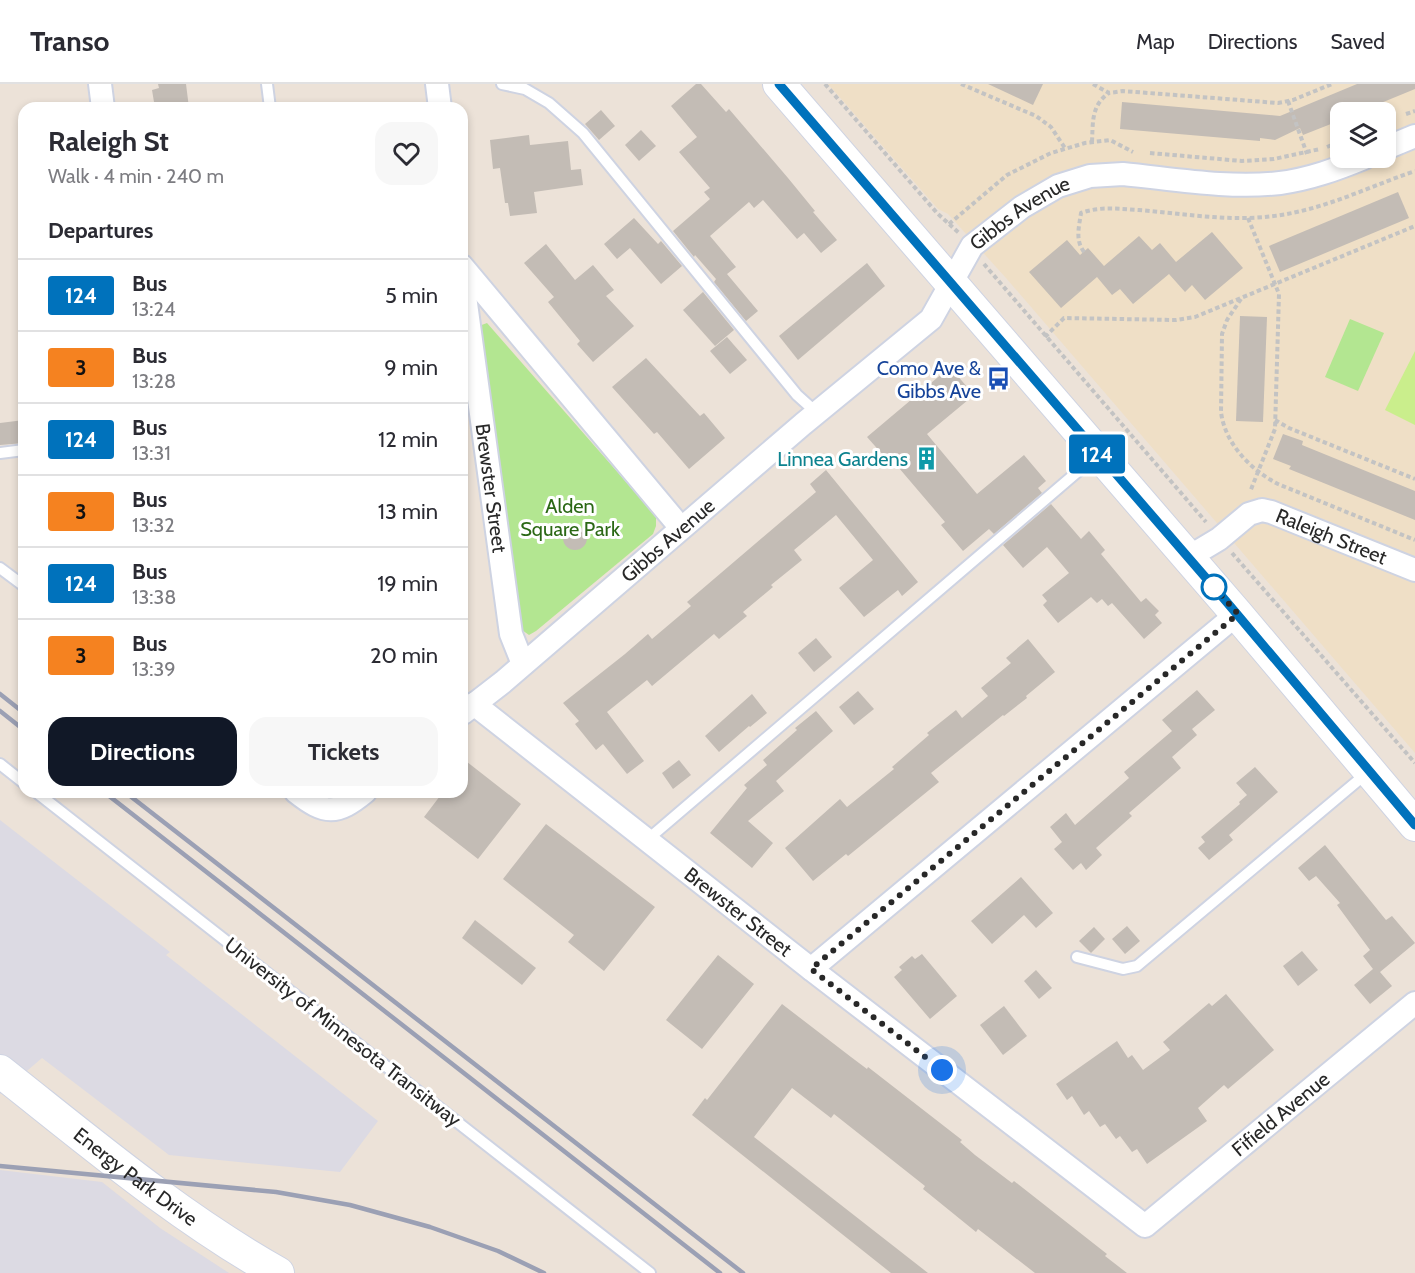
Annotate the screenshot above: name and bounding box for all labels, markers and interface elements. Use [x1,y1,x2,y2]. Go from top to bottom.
text: Transo [30,24,109,58]
text: Map [1136,29,1175,54]
text: Directions [1208,29,1297,54]
text: Saved [1330,29,1385,54]
map controls [1330,102,1396,168]
button: layers [1330,102,1396,168]
button: heart [375,122,438,185]
text: Raleigh St [48,124,169,158]
text: Walk · 4 min · 240 m [48,164,224,188]
street label: Gibbs Avenue [965,171,1072,255]
text: Departures [48,217,153,244]
text: Bus [132,270,167,297]
text: 5 min [385,282,438,309]
text: 124 [65,283,97,308]
text: 13:24 [132,297,176,321]
text: Bus [132,342,167,369]
text: 9 min [384,354,438,381]
text: 3 [75,355,87,380]
place label: Como Ave & Gibbs Ave [877,356,981,403]
bus stop icon: Como Ave & Gibbs Ave [986,366,1012,392]
text: 13:28 [132,369,176,393]
text: Bus [132,414,167,441]
street label: Brewster Street [470,422,512,554]
text: 12 min [378,426,438,453]
text: 124 [65,427,97,452]
line badge: 124 [1062,434,1132,473]
text: 13:31 [132,441,171,465]
text: 124 [1081,442,1113,467]
building icon: Linnea Gardens [913,446,939,472]
place label: Linnea Gardens [777,447,908,471]
text: Bus [132,486,167,513]
street label: Gibbs Avenue [616,493,720,587]
park label: Alden Square Park [520,494,620,541]
text: 13 min [378,498,438,525]
text: 3 [75,499,87,524]
street label: Raleigh Street [1272,503,1391,570]
text: 13:32 [132,513,175,537]
text: Bus [132,558,167,585]
text: 19 min [377,570,438,597]
text: 124 [65,571,97,596]
unlabelled marker [1201,574,1227,600]
text: 13:38 [132,585,176,609]
text: Bus [132,630,167,657]
text: 20 min [370,642,438,669]
text: 3 [75,643,87,668]
text: 13:39 [132,657,176,681]
button: Directions [48,717,237,786]
button: Tickets [249,717,438,786]
street label: Brewster Street [680,862,797,961]
street label: University of Minnesota Transitway [220,932,466,1132]
your location [927,1055,957,1085]
street label: Fifield Avenue [1227,1067,1334,1161]
street label: Energy Park Drive [69,1122,202,1231]

